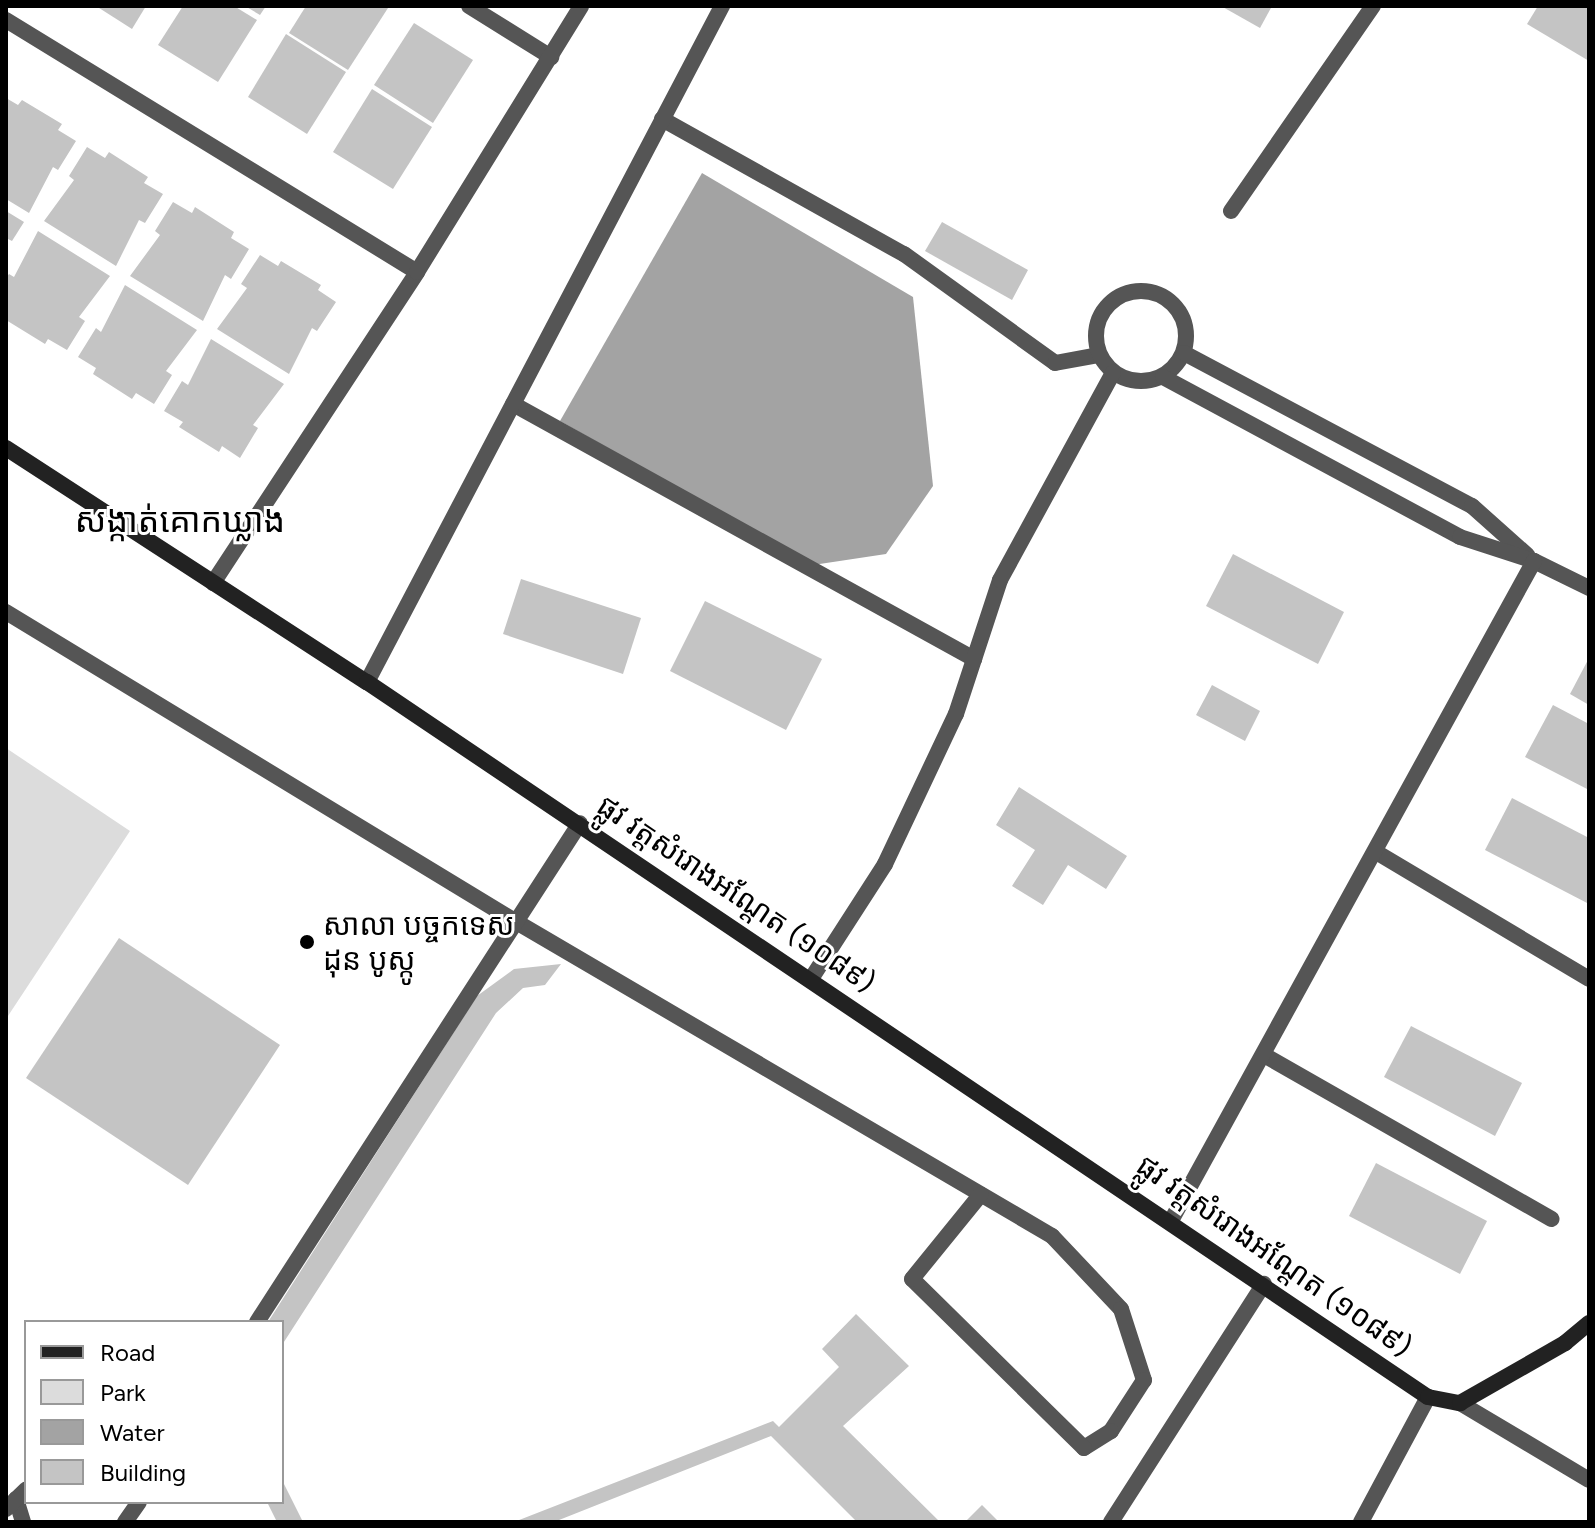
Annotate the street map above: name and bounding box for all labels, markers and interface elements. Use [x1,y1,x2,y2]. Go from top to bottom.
district label: សង្កាត់គោកឃ្លាង [75,501,285,541]
street label: ផ្លូវ វត្តសំរោងអណ្ដែត (១០៨៩) [590,787,882,1001]
place label: សាលា បច្ចកទេស ដុន បូស្កូ [323,907,514,978]
marker: សាលា បច្ចកទេស ដុន បូស្កូ [298,933,316,951]
street label: ផ្លូវ វត្តសំរោងអណ្ដែត (១០៨៩) [1129,1147,1419,1365]
legend [24,1320,284,1504]
text: Road [100,1338,155,1367]
text: Park [100,1378,146,1407]
text: Water [100,1418,165,1447]
text: Building [100,1458,186,1487]

